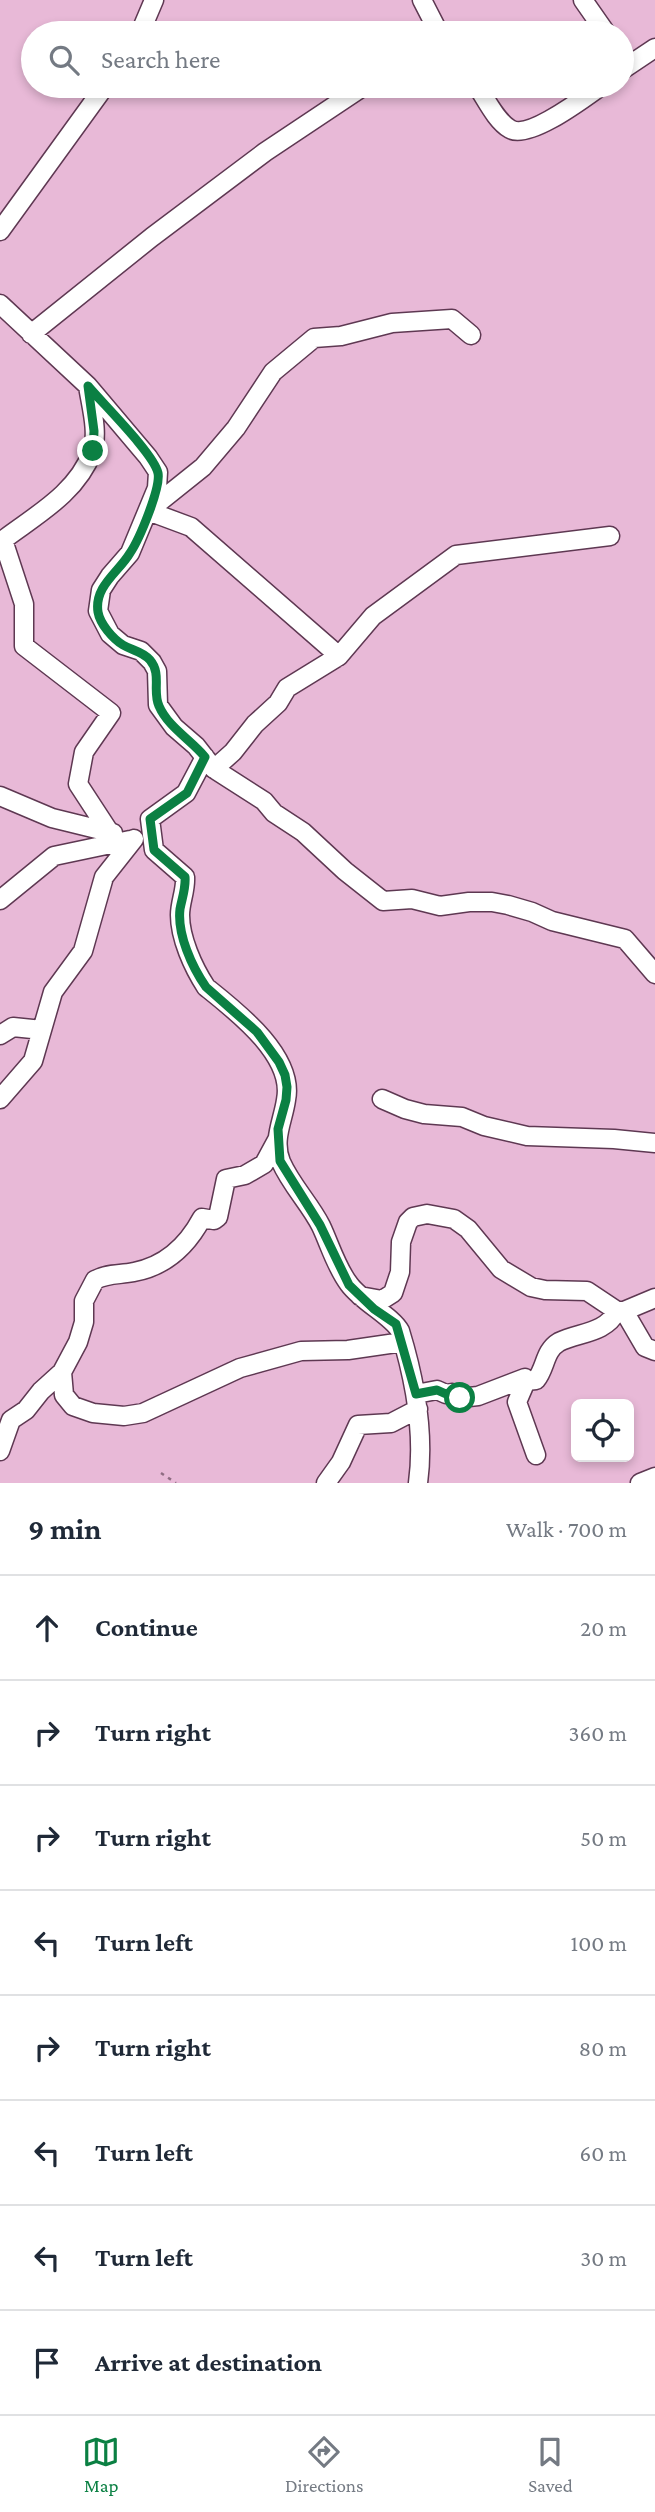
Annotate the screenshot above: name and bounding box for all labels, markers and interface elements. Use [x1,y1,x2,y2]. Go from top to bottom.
search box [21,21,634,98]
icon: search [45,41,83,79]
text: Search here [101,45,220,74]
route end [77,435,108,466]
route start [444,1382,475,1413]
map controls [571,1399,634,1462]
button: locate [571,1399,634,1462]
text: 9 min [28,1512,101,1545]
text: Walk · 700 m [506,1516,627,1542]
icon: ahead [28,1609,66,1647]
text: Continue [95,1613,198,1642]
text: 20 m [580,1615,627,1641]
icon: right [28,1714,66,1752]
text: Turn right [95,1718,211,1747]
text: 360 m [569,1720,627,1746]
icon: right [28,1819,66,1857]
text: Turn right [95,1823,211,1852]
text: 50 m [580,1825,627,1851]
icon: left [28,1924,66,1962]
text: Turn left [95,1928,193,1957]
text: 100 m [571,1930,627,1956]
icon: right [28,2029,66,2067]
text: Turn right [95,2033,211,2062]
text: 80 m [579,2035,627,2061]
icon: left [28,2134,66,2172]
text: Turn left [95,2138,193,2167]
text: 60 m [580,2140,627,2166]
icon: left [28,2239,66,2277]
text: Turn left [95,2243,193,2272]
text: 30 m [580,2245,627,2271]
icon: arrive [28,2344,66,2382]
text: Arrive at destination [95,2348,322,2377]
tab: Map [82,2433,120,2496]
tab: Directions [285,2433,364,2496]
tab: Saved [528,2433,573,2496]

